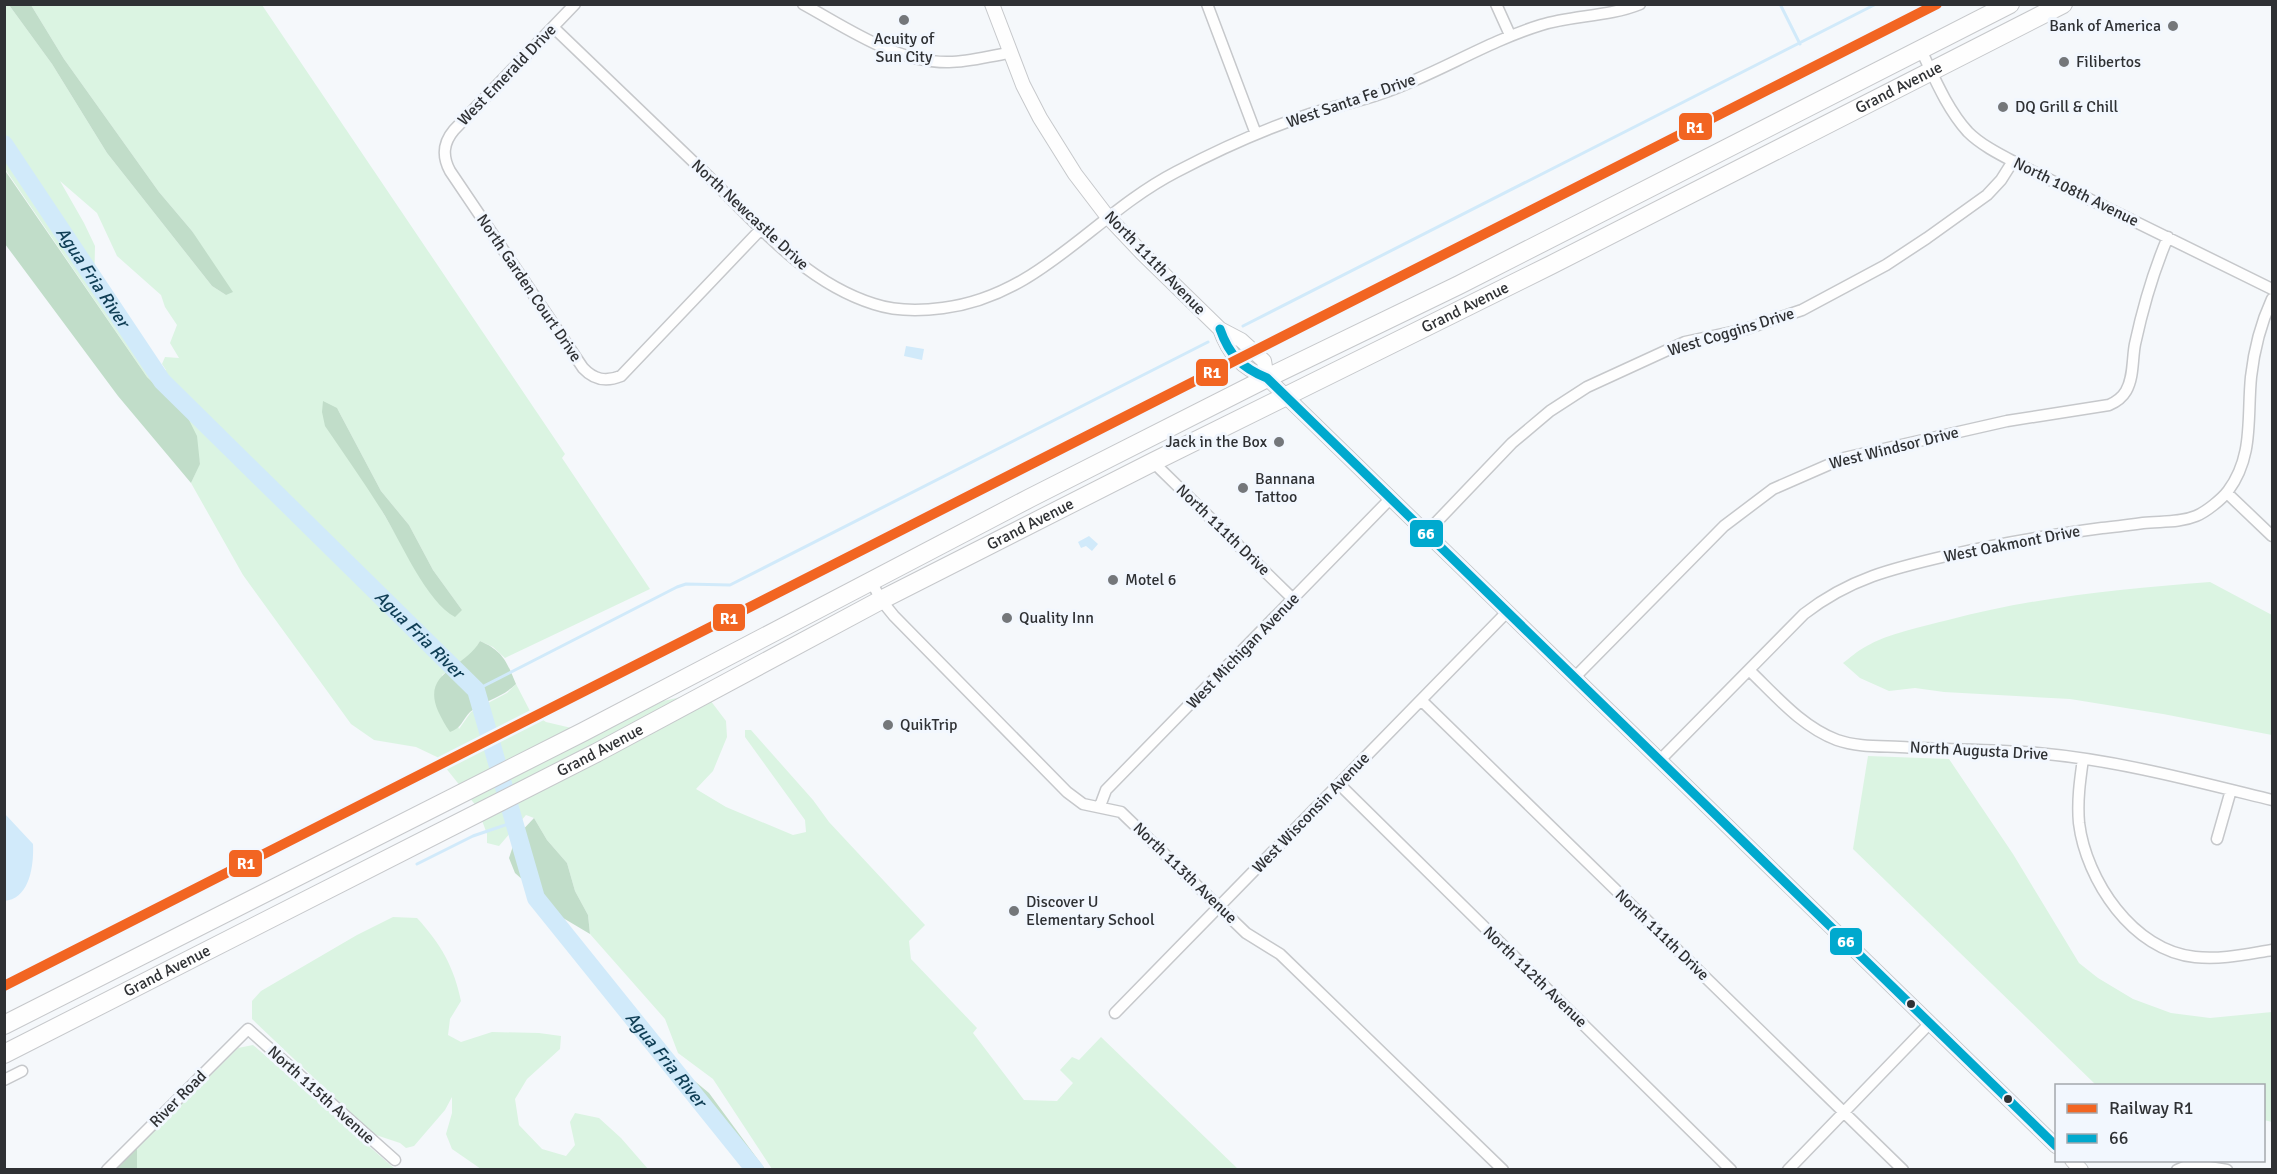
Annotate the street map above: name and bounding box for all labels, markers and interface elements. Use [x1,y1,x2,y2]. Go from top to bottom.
marker: Acuity of Sun City [897,13,911,27]
place label: Bank of America [2049,16,2161,36]
marker: Bank of America [2166,19,2180,33]
street label: West Emerald Drive [454,20,560,130]
place label: Acuity of Sun City [874,29,935,67]
place label: Filibertos [2076,52,2141,72]
marker: Filibertos [2057,55,2071,69]
street label: Grand Avenue [1852,57,1946,118]
street label: West Santa Fe Drive [1284,70,1418,132]
place label: DQ Grill & Chill [2015,97,2119,117]
marker: DQ Grill & Chill [1996,100,2010,114]
line badge: R1 [1678,112,1713,141]
text: R1 [1686,118,1705,138]
street label: North 108th Avenue [2010,153,2142,231]
street label: North Newcastle Drive [687,155,813,275]
street label: North 111th Avenue [1100,207,1210,319]
street label: North Garden Court Drive [472,210,586,366]
water label: Agua Fria River [51,223,136,334]
street label: Grand Avenue [1418,277,1512,337]
street label: West Coggins Drive [1665,303,1797,361]
line badge: R1 [1195,358,1229,387]
text: R1 [1203,363,1222,383]
street label: West Windsor Drive [1827,422,1961,474]
place label: Jack in the Box [1166,432,1268,452]
marker: Jack in the Box [1272,435,1286,449]
place label: Bannana Tattoo [1255,469,1315,507]
street label: North 111th Drive [1172,480,1274,580]
marker: Bannana Tattoo [1236,481,1250,495]
street label: Grand Avenue [983,494,1077,555]
line badge: 66 [1409,519,1444,548]
street label: West Oakmont Drive [1942,521,2082,567]
text: 66 [1417,524,1435,544]
place label: Motel 6 [1125,570,1176,590]
marker: Motel 6 [1106,573,1120,587]
water label: Agua Fria River [370,586,470,685]
street label: West Michigan Avenue [1182,589,1304,713]
line badge: R1 [712,603,746,632]
place label: Quality Inn [1019,608,1094,628]
text: R1 [720,609,739,629]
marker: Quality Inn [1000,611,1014,625]
place label: QuikTrip [900,715,958,735]
marker: QuikTrip [881,718,895,732]
street label: Grand Avenue [553,719,647,781]
street label: North Augusta Drive [1909,737,2049,765]
street label: West Wisconsin Avenue [1248,748,1374,878]
street label: North 113th Avenue [1129,818,1241,928]
line badge: R1 [228,849,263,878]
text: R1 [237,854,256,874]
street label: North 111th Drive [1611,885,1713,985]
place label: Discover U Elementary School [1026,892,1155,930]
marker: Discover U Elementary School [1007,904,1021,918]
street label: North 112th Avenue [1479,922,1591,1032]
line badge: 66 [1829,927,1863,956]
text: 66 [1837,932,1855,952]
street label: Grand Avenue [120,941,214,1002]
unlabelled marker [1905,998,1917,1010]
water label: Agua Fria River [621,1007,712,1113]
street label: North 115th Avenue [263,1042,379,1148]
street label: River Road [145,1066,211,1132]
legend [2055,1084,2265,1162]
unlabelled marker [2002,1093,2014,1105]
text: Railway R1 [2109,1097,2194,1119]
text: 66 [2109,1127,2128,1149]

